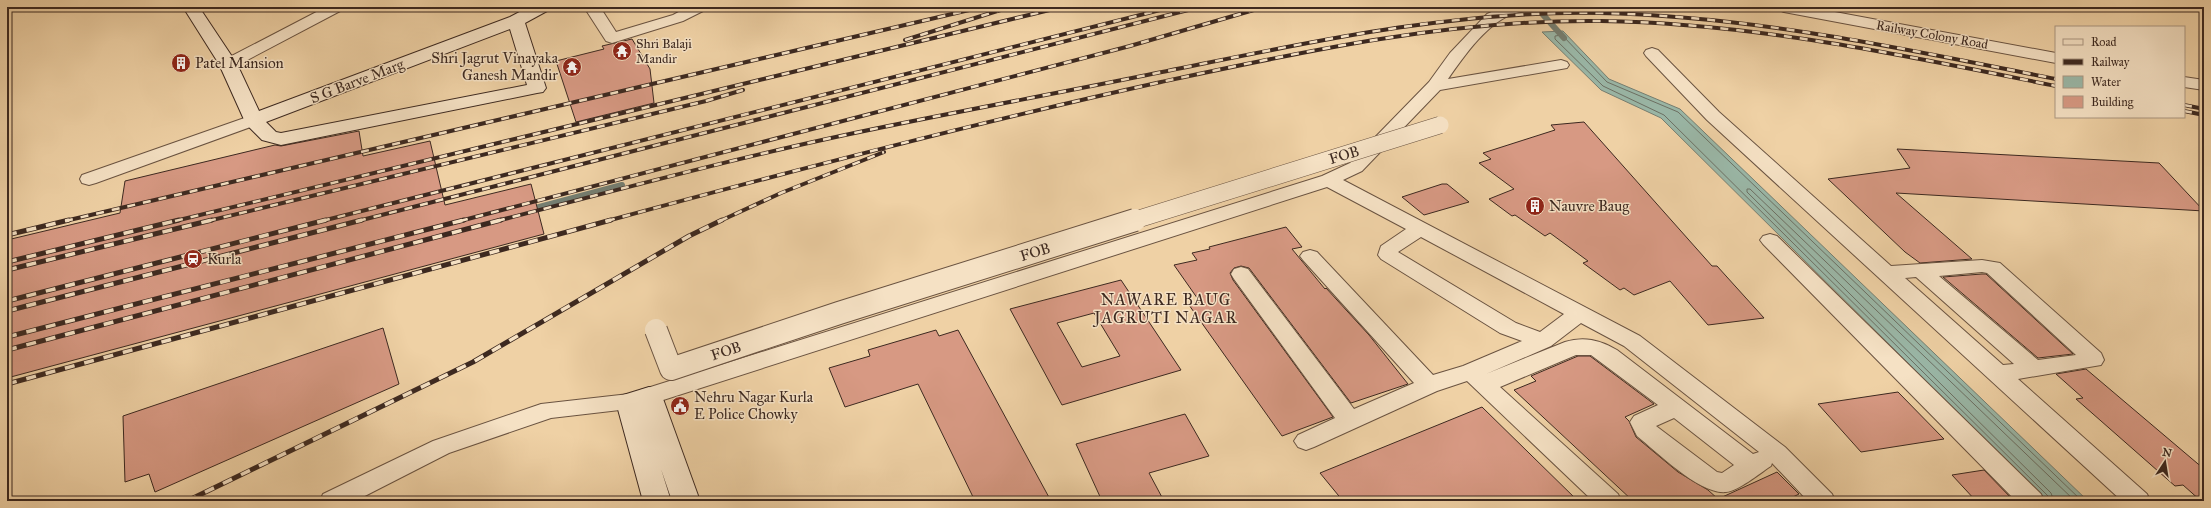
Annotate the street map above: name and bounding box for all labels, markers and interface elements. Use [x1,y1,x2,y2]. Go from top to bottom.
street label: Railway Colony Road [1875,17,1990,53]
legend [2055,26,2185,118]
text: Road [2091,35,2117,49]
place label: Shri Balaji Mandir [636,36,692,67]
temple icon: Shri Balaji Mandir [611,40,633,62]
place label: Shri Jagrut Vinayaka Ganesh Mandir [431,49,559,84]
building icon: Patel Mansion [170,52,192,74]
place label: Patel Mansion [195,54,284,72]
street label: S G Barve Marg [308,54,407,107]
text: Railway [2091,55,2130,69]
temple icon: Shri Jagrut Vinayaka Ganesh Mandir [561,56,583,78]
text: Water [2091,75,2121,89]
text: Building [2091,95,2134,110]
street label: FOB [1327,142,1361,168]
building icon: Nauvre Baug [1524,195,1546,217]
place label: Nauvre Baug [1549,197,1630,215]
street label: FOB [1018,239,1052,265]
station icon: Kurla [182,248,204,270]
place label: Kurla [207,250,242,268]
district label: NAWARE BAUG JAGRUTI NAGAR [1092,290,1238,328]
street label: FOB [708,338,744,364]
place label: Nehru Nagar Kurla E Police Chowky [694,388,814,423]
public building icon: Nehru Nagar Kurla E Police Chowky [669,395,691,417]
north arrow [2145,442,2185,482]
text: N [2161,445,2174,460]

